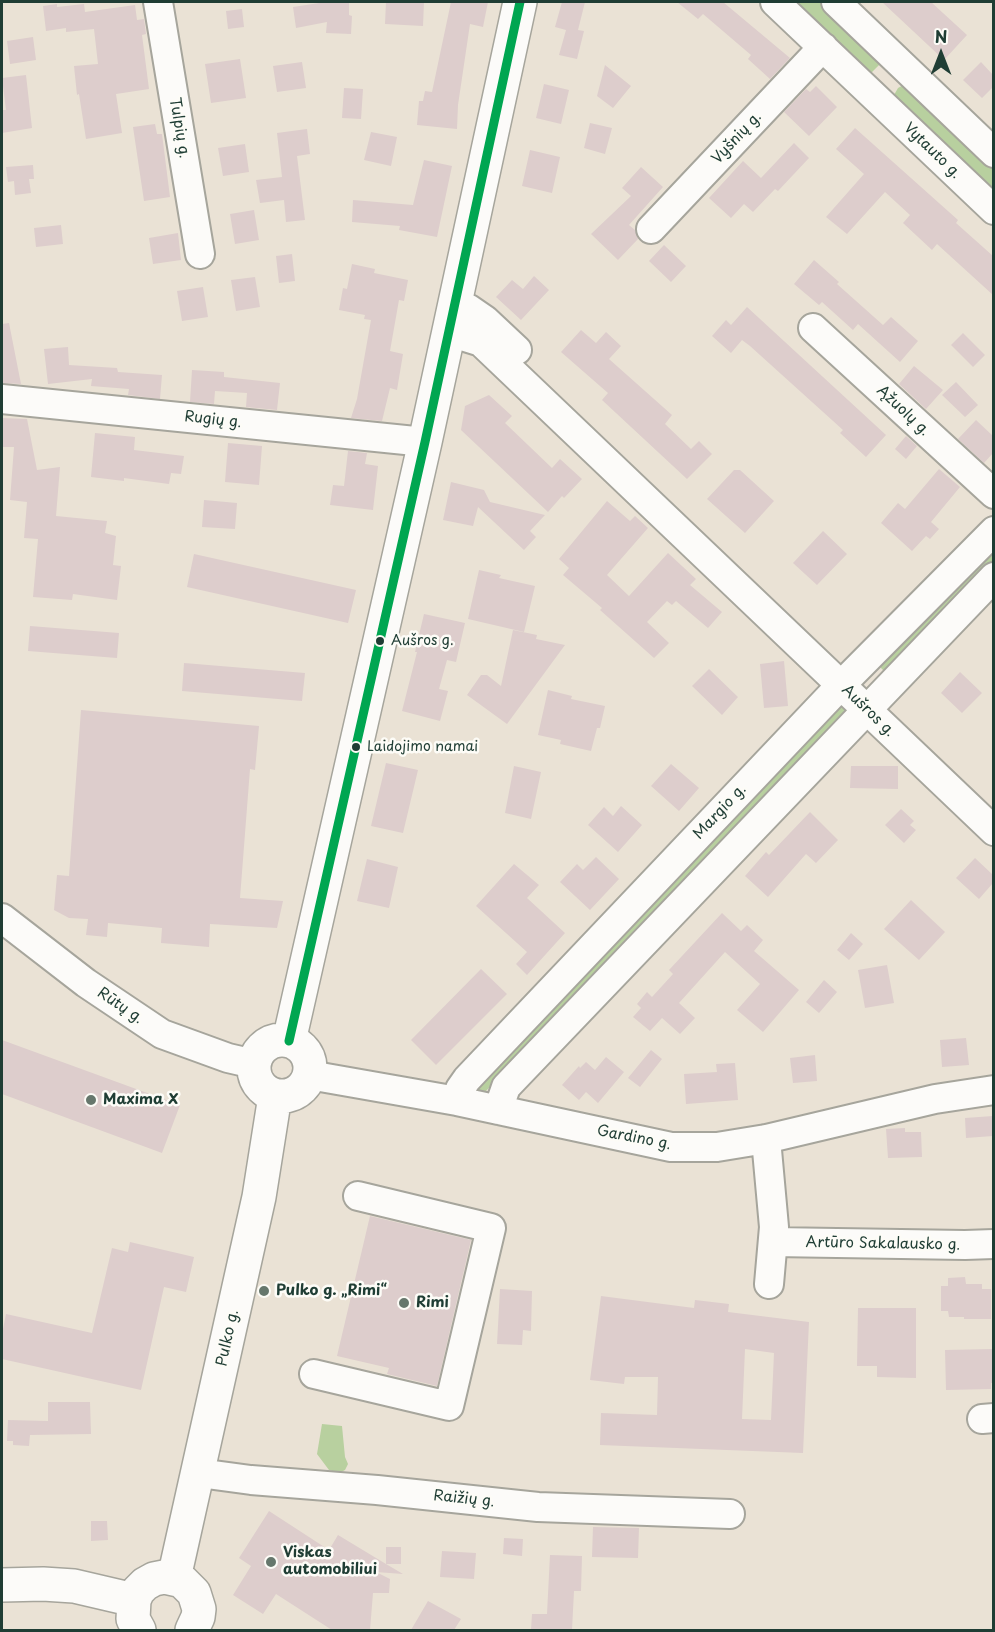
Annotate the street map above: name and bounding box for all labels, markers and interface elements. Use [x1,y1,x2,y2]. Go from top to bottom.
north arrow [911,24,971,84]
text: N [935,24,947,48]
street label: Tulpių g. [165,96,193,160]
street label: Vyšnių g. [708,108,766,168]
street label: Vytauto g. [900,119,964,183]
street label: Ąžuolų g. [873,382,933,440]
street label: Rugių g. [183,408,243,432]
place label: Aušros g. [391,633,454,649]
marker: Aušros g. [374,635,386,647]
street label: Aušros g. [838,681,898,741]
place label: Laidojimo namai [367,739,478,755]
marker: Laidojimo namai [350,741,362,753]
street label: Margio g. [690,781,750,843]
street label: Rūtų g. [94,984,146,1028]
place label: Maxima X [103,1091,178,1109]
marker: Maxima X [84,1093,98,1107]
street label: Gardino g. [595,1122,673,1154]
street label: Artūro Sakalausko g. [806,1234,960,1254]
place label: Pulko g. „Rimi“ [276,1282,387,1300]
marker: Pulko g. „Rimi“ [257,1284,271,1298]
place label: Rimi [416,1294,449,1312]
marker: Rimi [397,1296,411,1310]
street label: Pulko g. [213,1308,243,1368]
street label: Raižių g. [432,1487,496,1511]
place label: Viskas automobiliui [283,1544,377,1579]
marker: Viskas automobiliui [264,1555,278,1569]

